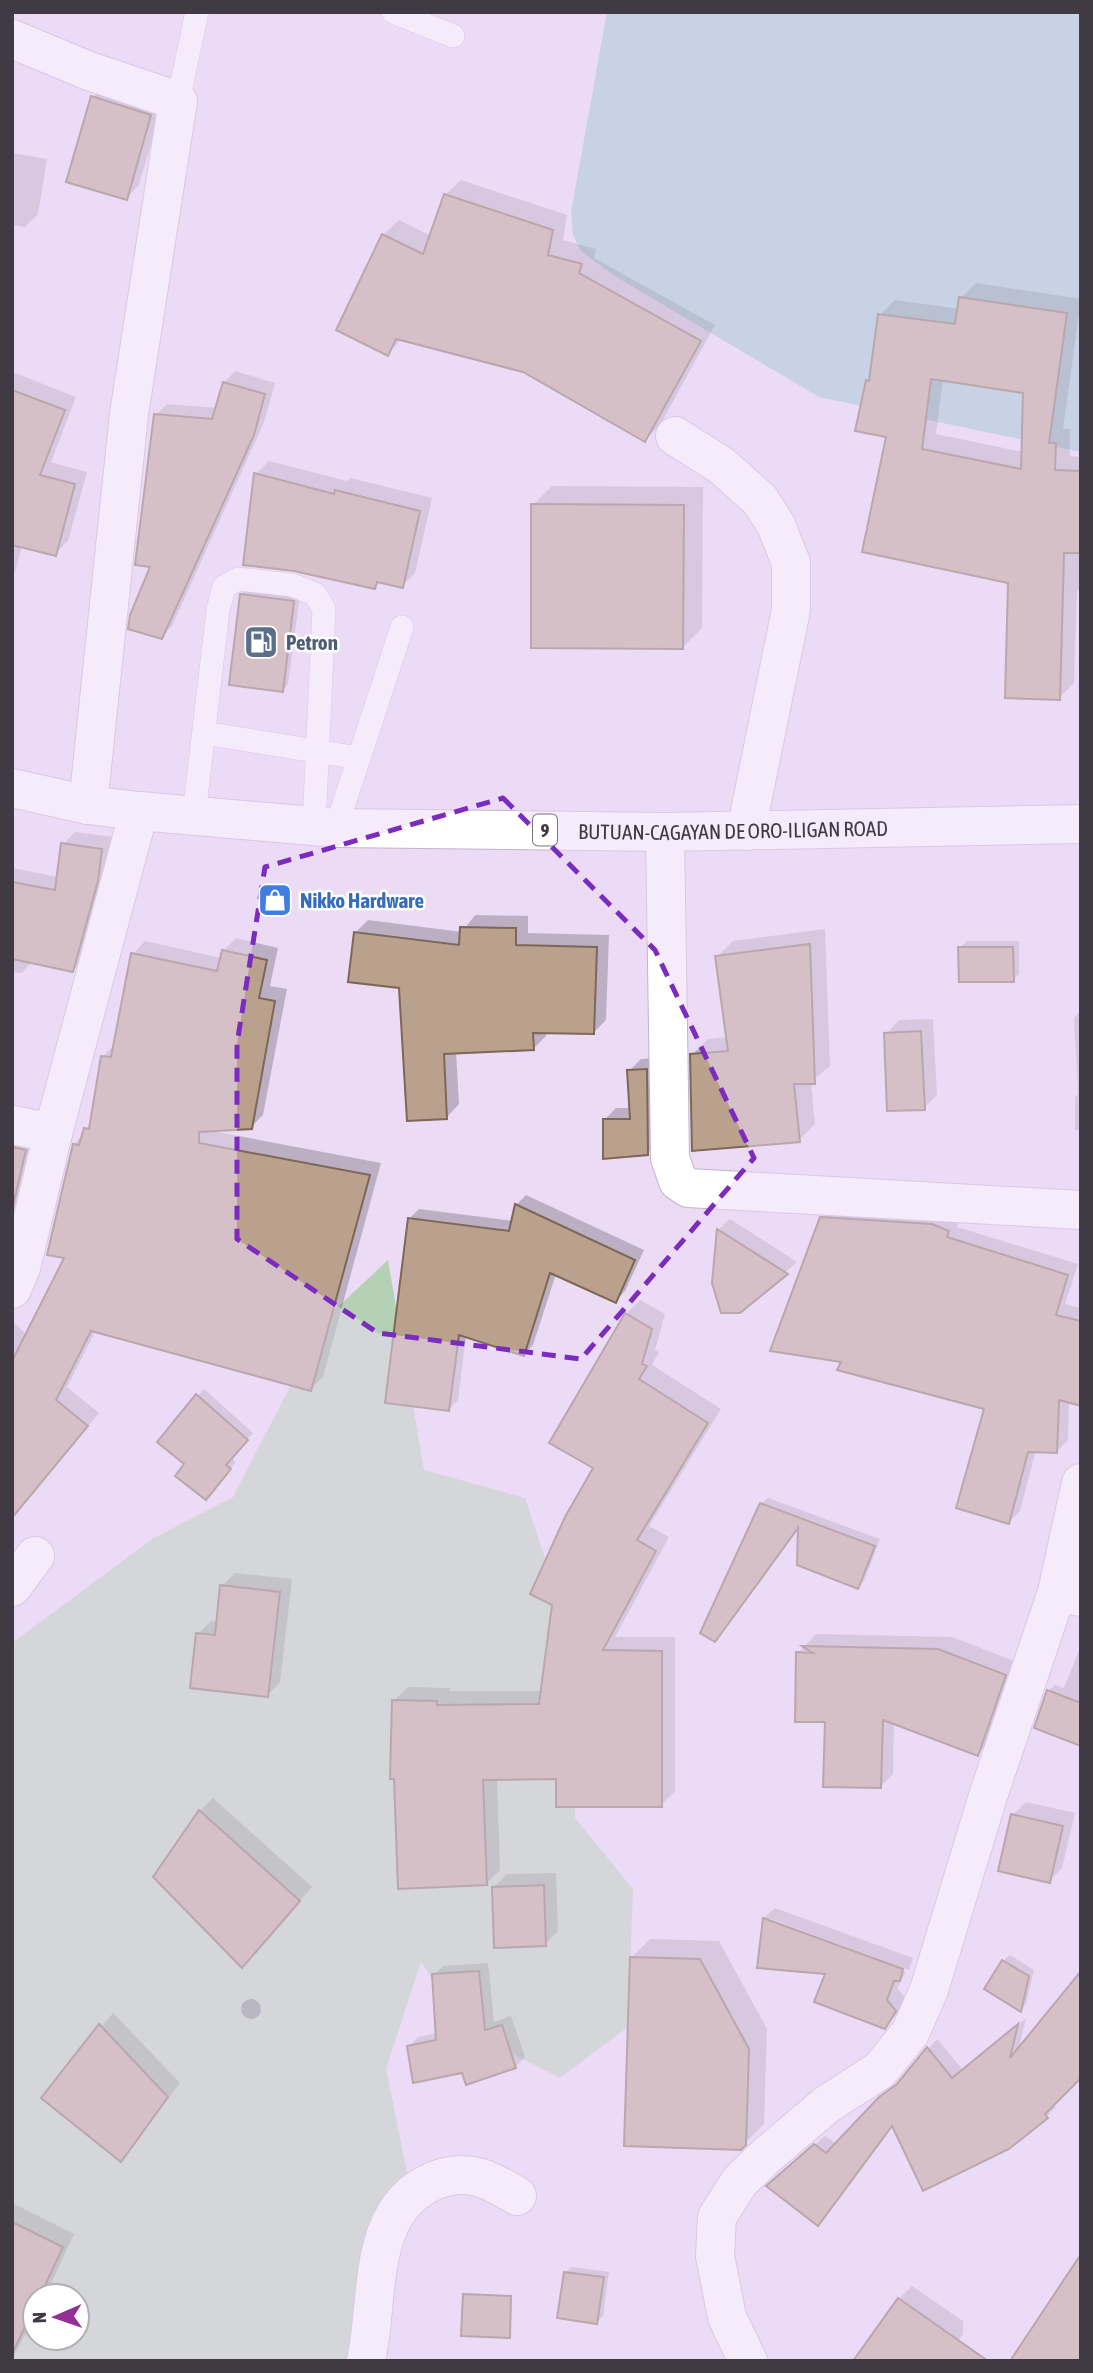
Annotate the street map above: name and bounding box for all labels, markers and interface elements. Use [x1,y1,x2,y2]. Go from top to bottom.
fuel station icon: Petron [242,623,280,661]
place label: Petron [286,630,338,654]
road number: 9 [533,814,557,846]
street label: BUTUAN-CAGAYAN DE ORO-ILIGAN ROAD [578,816,888,844]
shop icon: Nikko Hardware [256,881,294,919]
place label: Nikko Hardware [300,888,424,912]
north arrow [21,2282,91,2352]
text: N [28,2312,50,2324]

